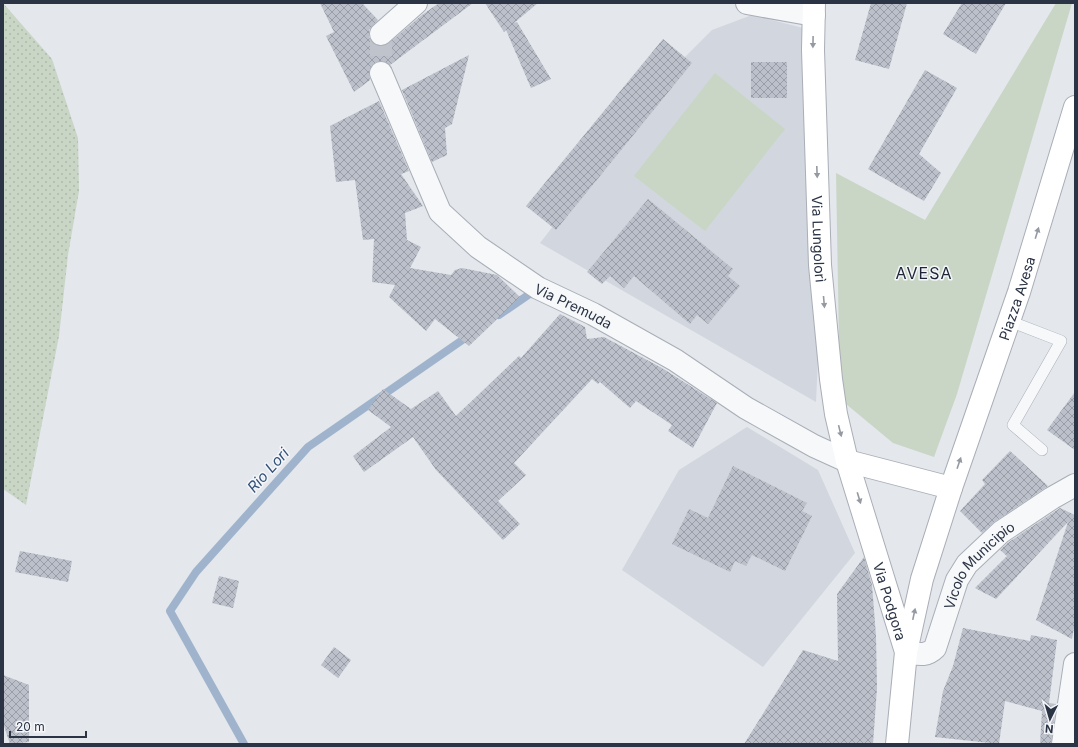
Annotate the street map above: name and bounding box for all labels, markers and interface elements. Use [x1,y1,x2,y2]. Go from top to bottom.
one-way arrow [810,36,816,49]
one-way arrow [814,166,820,179]
street label: Via Lungolorì [809,195,830,283]
one-way arrow [1034,227,1040,239]
street label: Piazza Avesa [994,254,1038,342]
district label: AVESA [896,263,952,283]
street label: Via Premuda [532,279,615,332]
one-way arrow [820,296,827,308]
one-way arrow [837,424,843,437]
water label: Rio Lori [243,443,293,496]
one-way arrow [957,456,963,468]
one-way arrow [856,493,862,505]
street label: Vicolo Municipio [940,517,1017,611]
street label: Via Podgora [870,560,910,642]
one-way arrow [912,608,918,620]
north arrow [1030,699,1070,739]
scale bar [10,713,86,739]
text: 20 m [16,719,45,734]
text: N [1044,722,1054,736]

